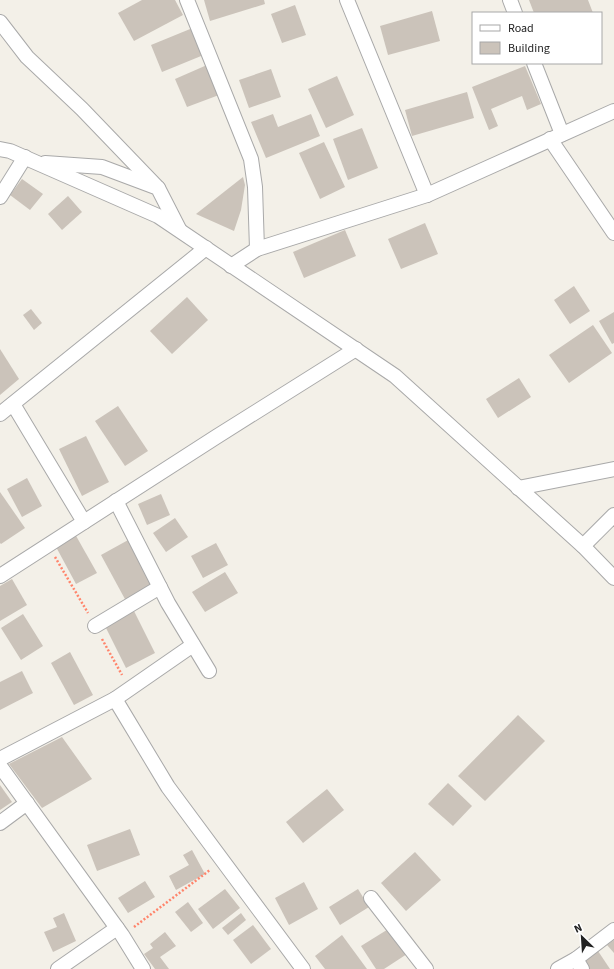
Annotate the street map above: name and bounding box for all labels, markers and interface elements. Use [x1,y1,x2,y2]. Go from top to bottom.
legend [472,12,602,64]
text: Road [508,20,534,37]
text: Building [508,40,550,57]
north arrow [562,917,602,957]
text: N [571,920,584,937]

